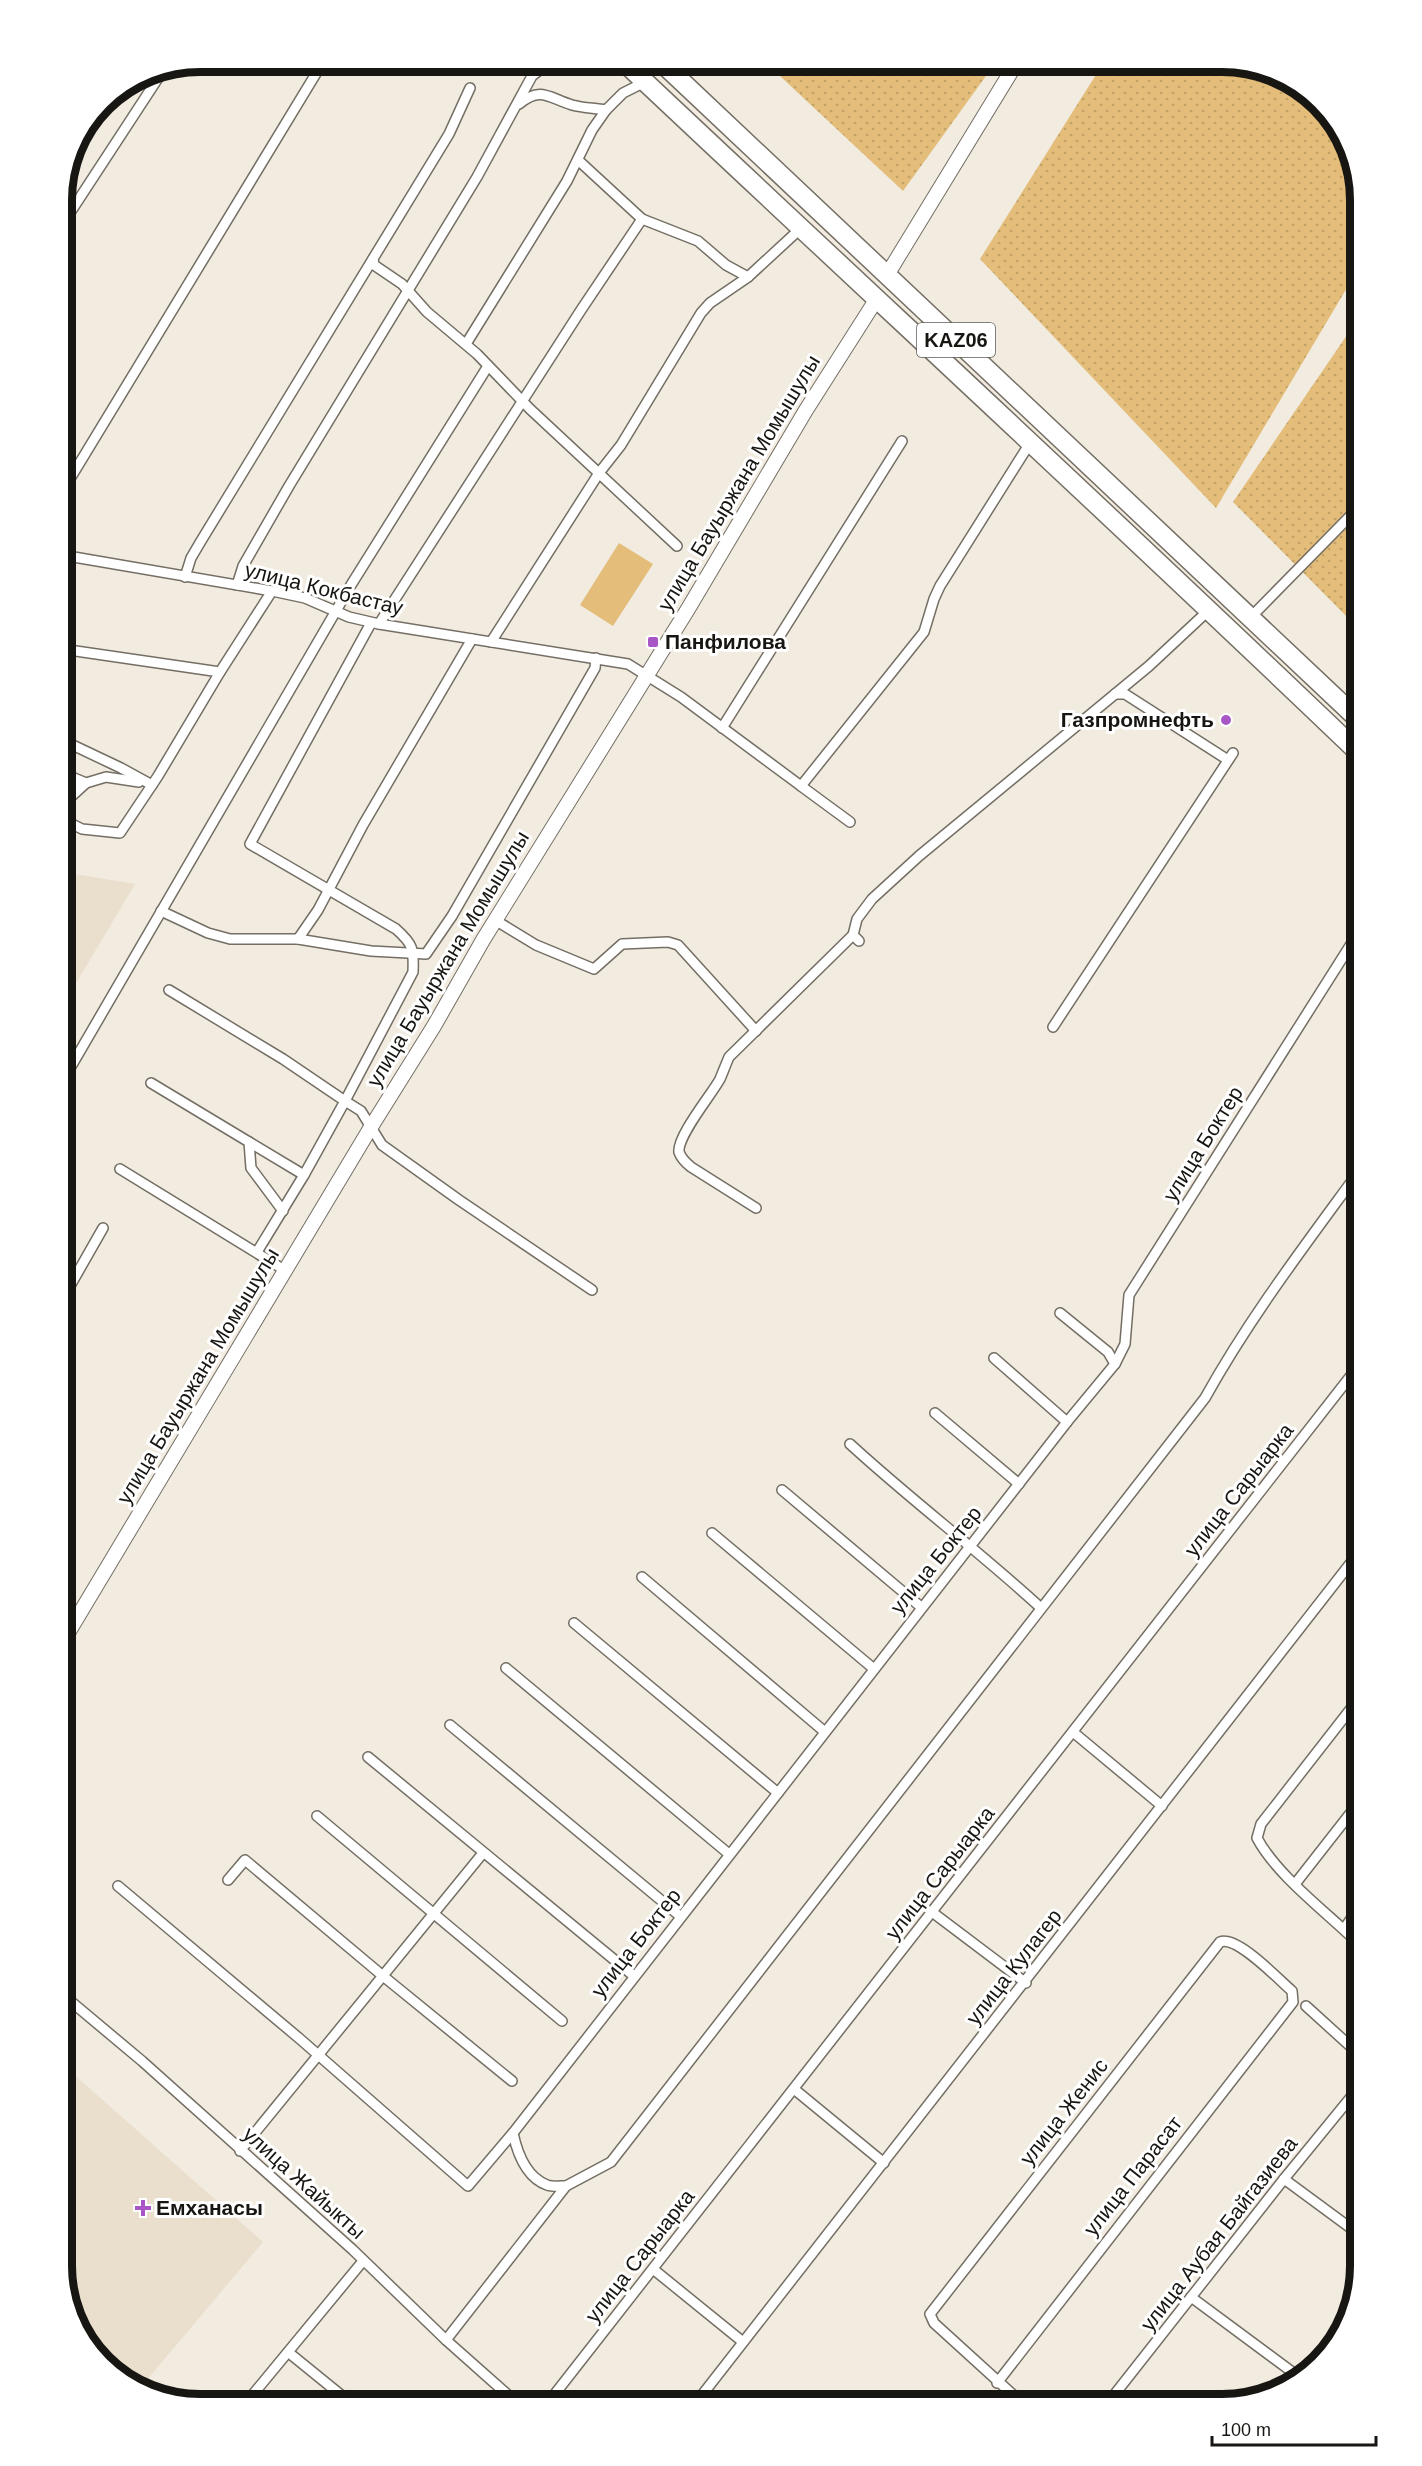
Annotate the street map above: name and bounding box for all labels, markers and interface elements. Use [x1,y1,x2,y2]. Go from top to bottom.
road number: KАZ06 [917,323,995,357]
street label: улица Бауыржана Момышулы [653,351,824,615]
street label: улица Кокбастау [243,558,406,619]
place label: Панфилова [665,630,786,653]
marker: Панфилова [646,635,660,649]
place label: Газпромнефть [1061,708,1214,731]
marker: Газпромнефть [1219,713,1233,727]
street label: улица Бауыржана Момышулы [362,827,533,1091]
street label: улица Боктер [1158,1082,1247,1205]
street label: улица Бауыржана Момышулы [112,1244,283,1508]
street label: улица Сарыарка [1180,1418,1298,1561]
street label: улица Боктер [885,1501,986,1618]
street label: улица Сарыарка [881,1801,999,1944]
street label: улица Боктер [586,1884,685,2001]
street label: улица Кулагер [961,1904,1066,2029]
street label: улица Женис [1015,2054,1112,2169]
street label: улица Парасат [1079,2111,1187,2240]
street label: улица Жайыкты [239,2122,370,2243]
street label: улица Аубая Байгазиева [1136,2132,1302,2335]
street label: улица Сарыарка [581,2184,699,2327]
place label: Емханасы [156,2196,263,2219]
marker: Емханасы [134,2199,152,2217]
scale bar [1212,2409,1376,2447]
text: 100 m [1221,2420,1271,2440]

